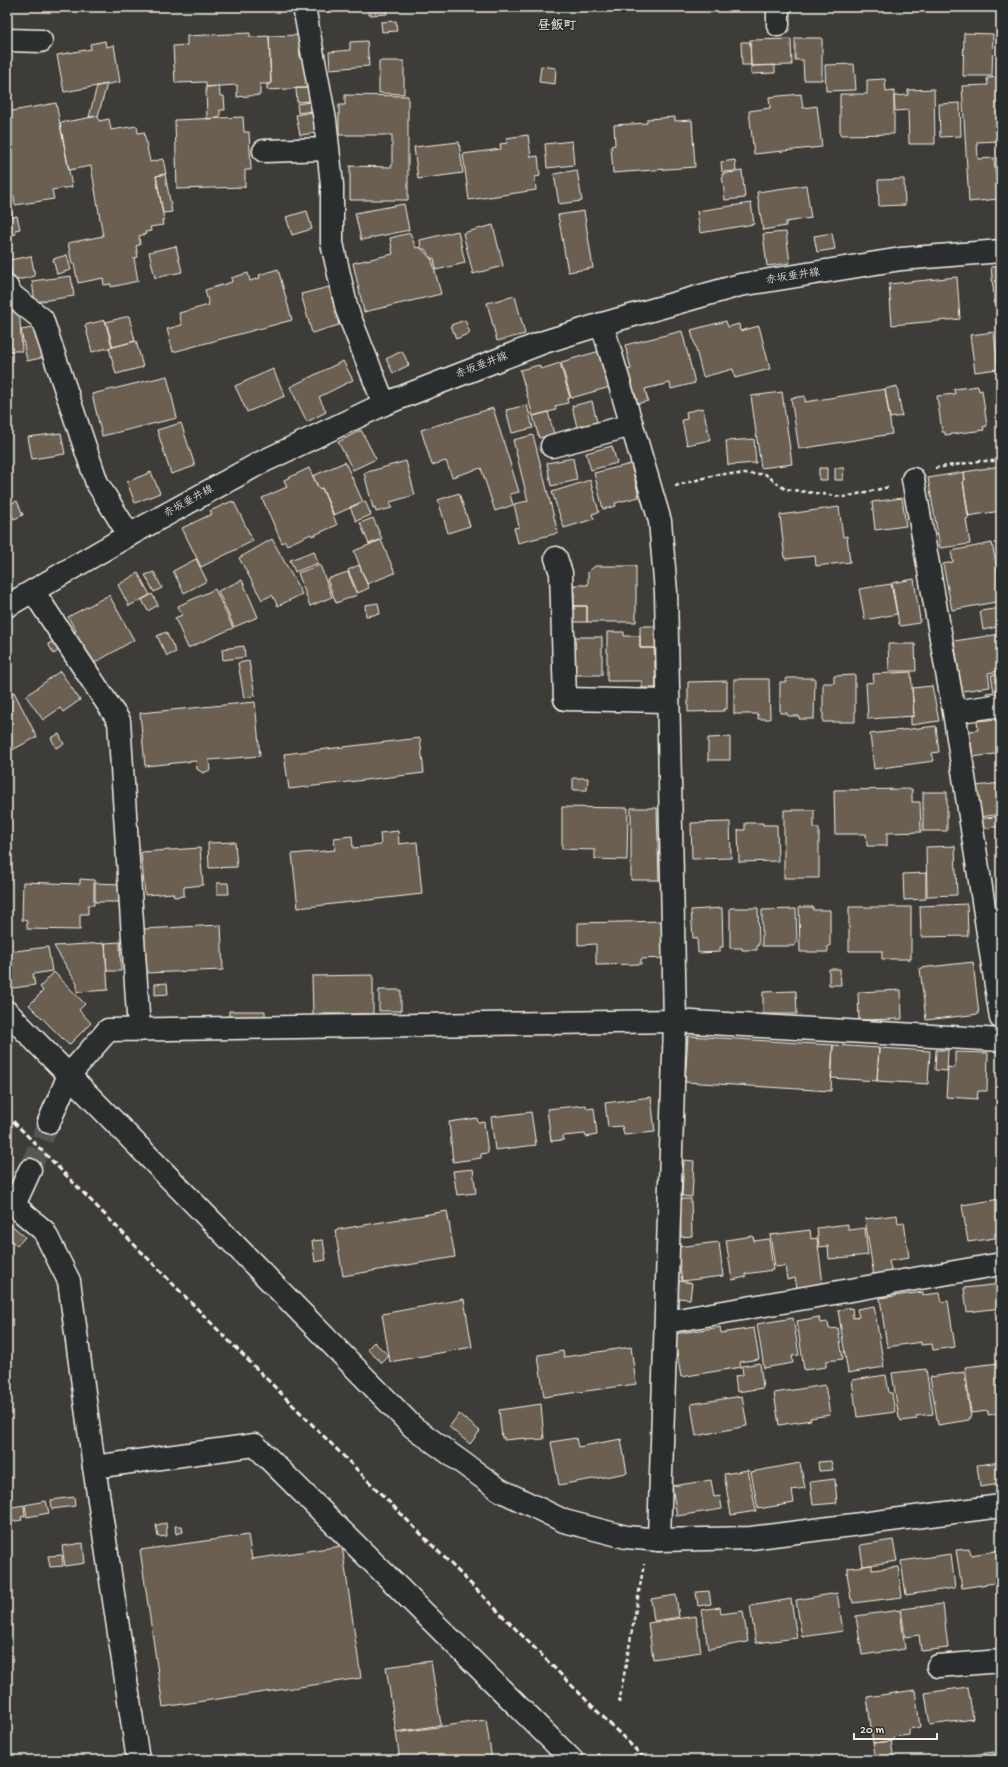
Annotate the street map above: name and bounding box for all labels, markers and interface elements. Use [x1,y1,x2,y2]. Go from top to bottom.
district label: 昼飯町 [537,18,577,34]
street label: 赤坂垂井線 [765,266,821,287]
street label: 赤坂垂井線 [454,350,510,381]
street label: 赤坂垂井線 [162,483,216,521]
scale bar [854,1715,937,1741]
text: 20 m [860,1724,885,1738]

